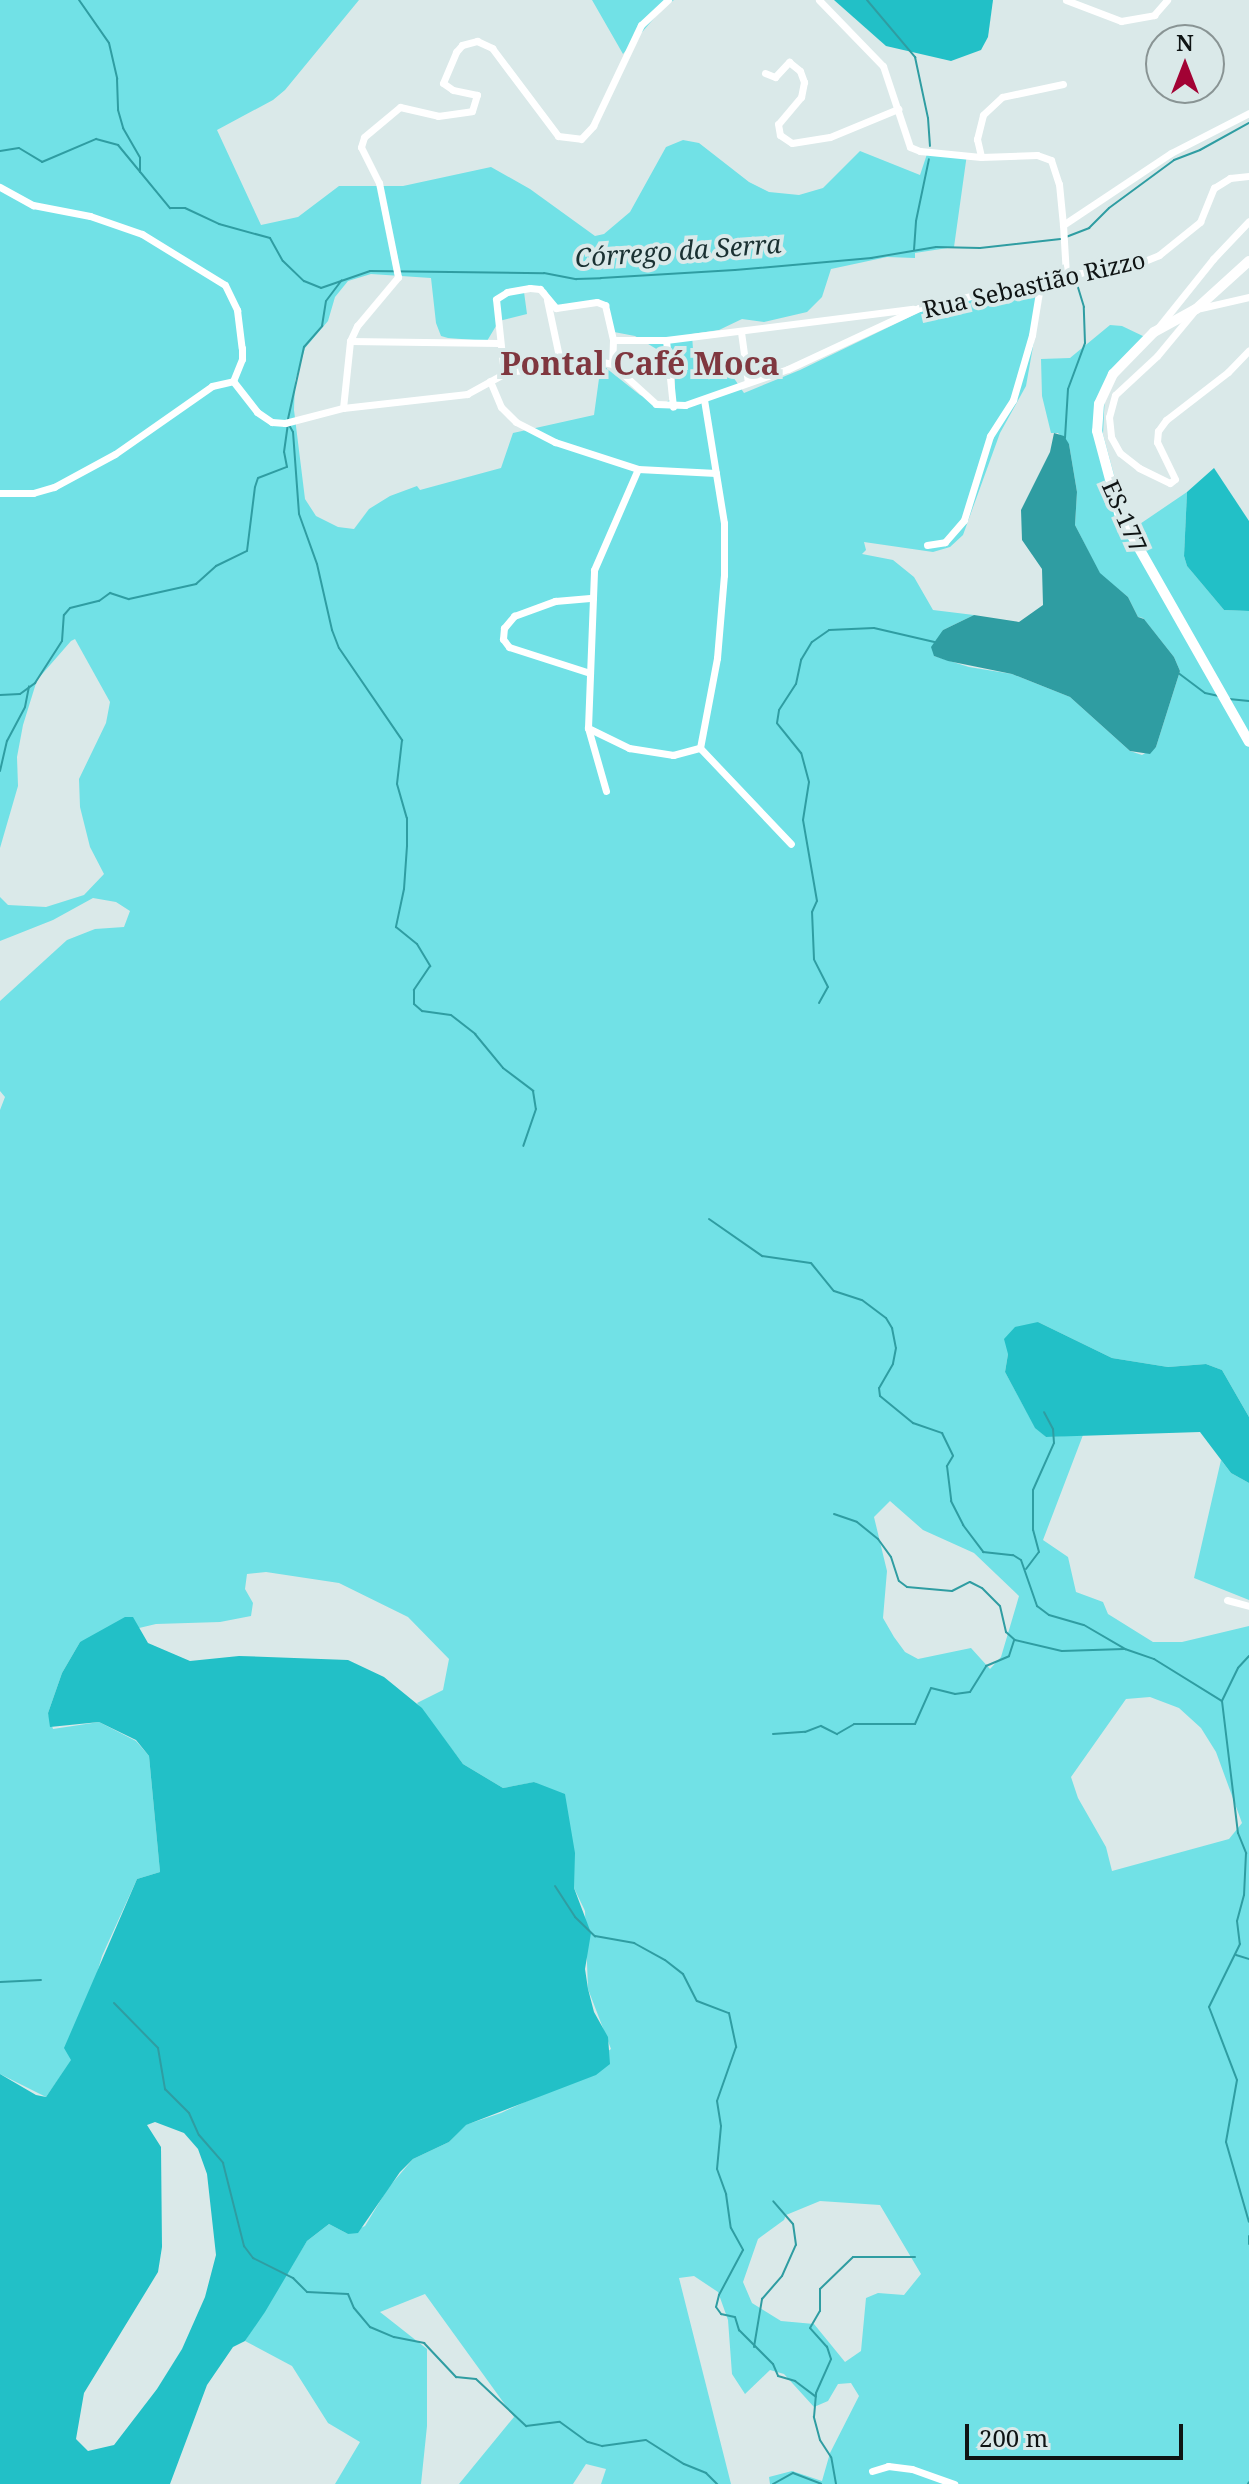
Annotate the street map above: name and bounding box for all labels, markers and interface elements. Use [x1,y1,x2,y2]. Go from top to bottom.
north arrow [1145,24,1225,104]
text: N [1176,27,1194,57]
water label: Córrego da Serra [574,228,782,274]
street label: Rua Sebastião Rizzo [920,244,1148,324]
district label: Pontal Café Moca [500,344,780,382]
street label: ES-177 [1096,476,1154,556]
scale bar [969,2408,1187,2458]
text: 200 m [979,2421,1048,2454]

